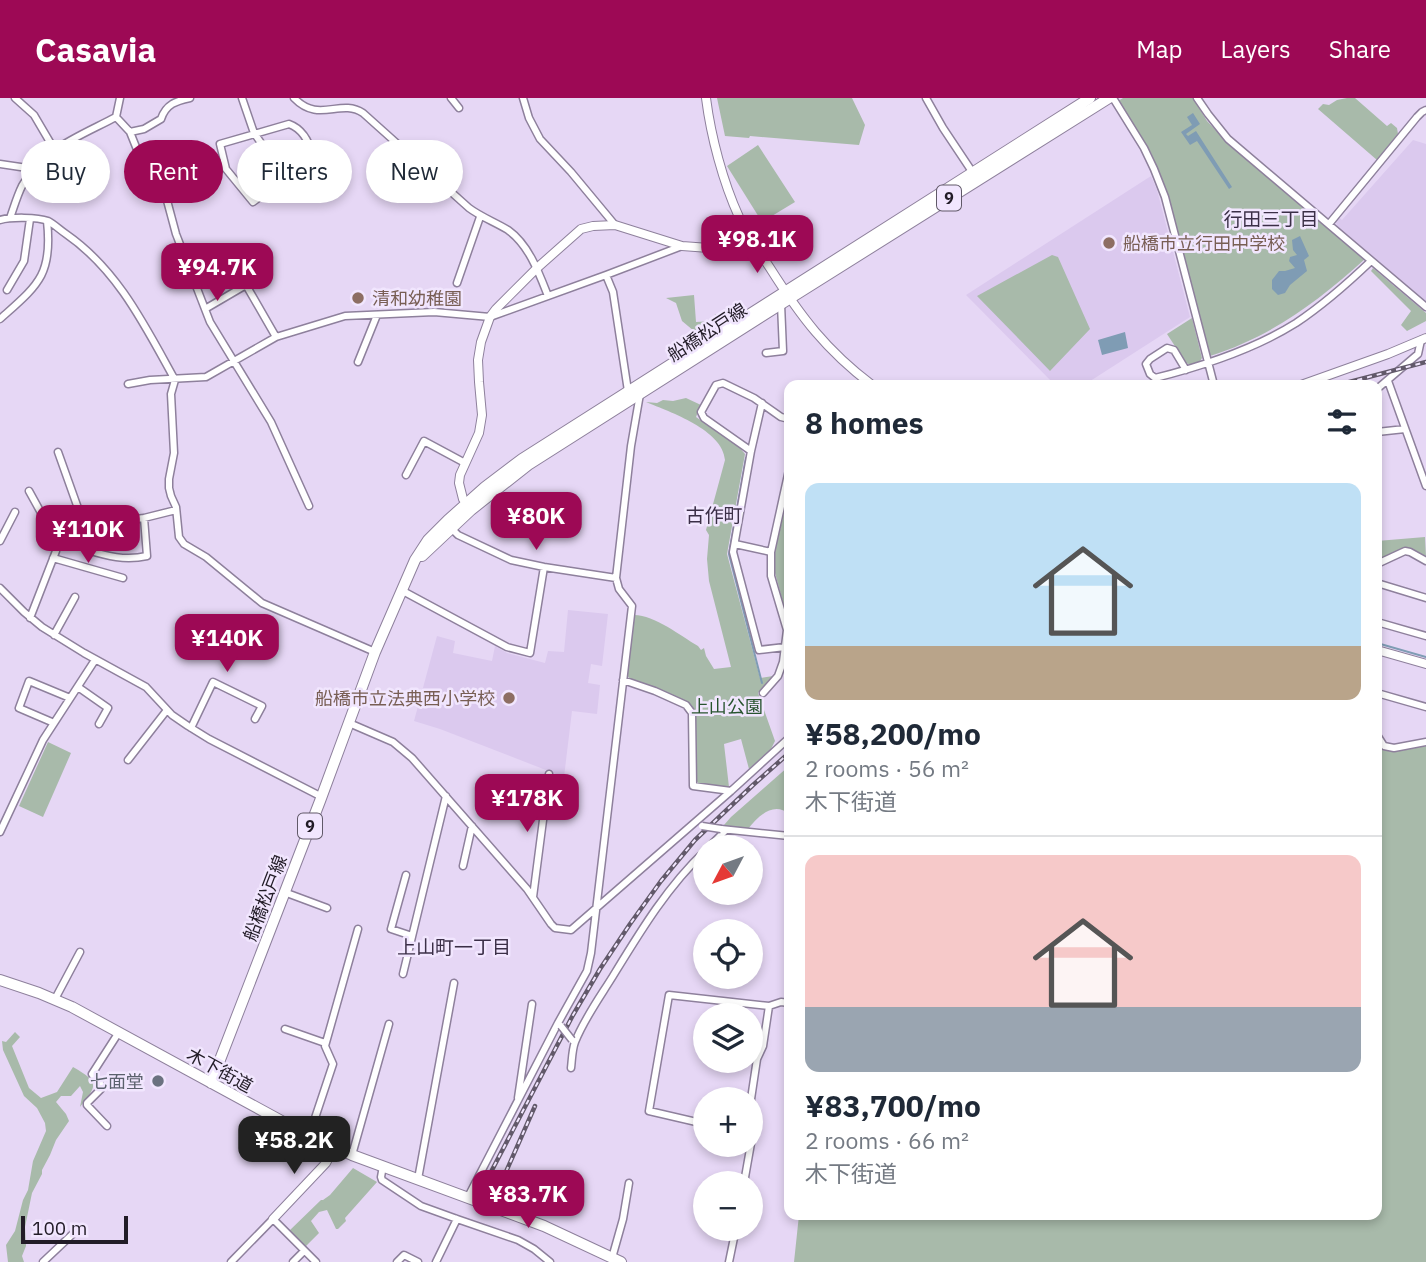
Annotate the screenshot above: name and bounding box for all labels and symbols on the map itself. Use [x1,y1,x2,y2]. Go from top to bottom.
road number: 9 [937,186,961,211]
district label: 行田三丁目 [1223,207,1319,231]
pin: ¥98.1K [700,216,814,275]
place label: 船橋市立行田中学校 [1123,232,1285,255]
marker: 船橋市立行田中学校 [1101,235,1117,251]
pin: ¥94.7K [160,244,274,303]
place label: 清和幼稚園 [372,287,462,310]
marker: 清和幼稚園 [350,290,366,306]
street label: 船橋松戸線 [663,298,751,366]
pin: ¥80K [495,492,577,552]
district label: 古作町 [685,503,743,527]
pin: ¥110K [39,505,137,565]
pin: ¥140K [178,614,276,674]
place label: 船橋市立法典西小学校 [315,687,495,710]
marker: 船橋市立法典西小学校 [501,690,517,706]
park label: 上山公園 [691,695,763,718]
pin: ¥178K [478,774,576,834]
road number: 9 [298,814,322,838]
north arrow [693,835,763,905]
street label: 船橋松戸線 [238,852,292,944]
district label: 上山町一丁目 [397,935,511,959]
street label: 木下街道 [183,1042,257,1098]
place label: 七面堂 [90,1070,144,1093]
marker: 七面堂 [150,1073,166,1089]
pin: ¥58.2K [237,1116,351,1176]
pin: ¥83.7K [471,1170,585,1230]
scale bar [21,1213,128,1245]

